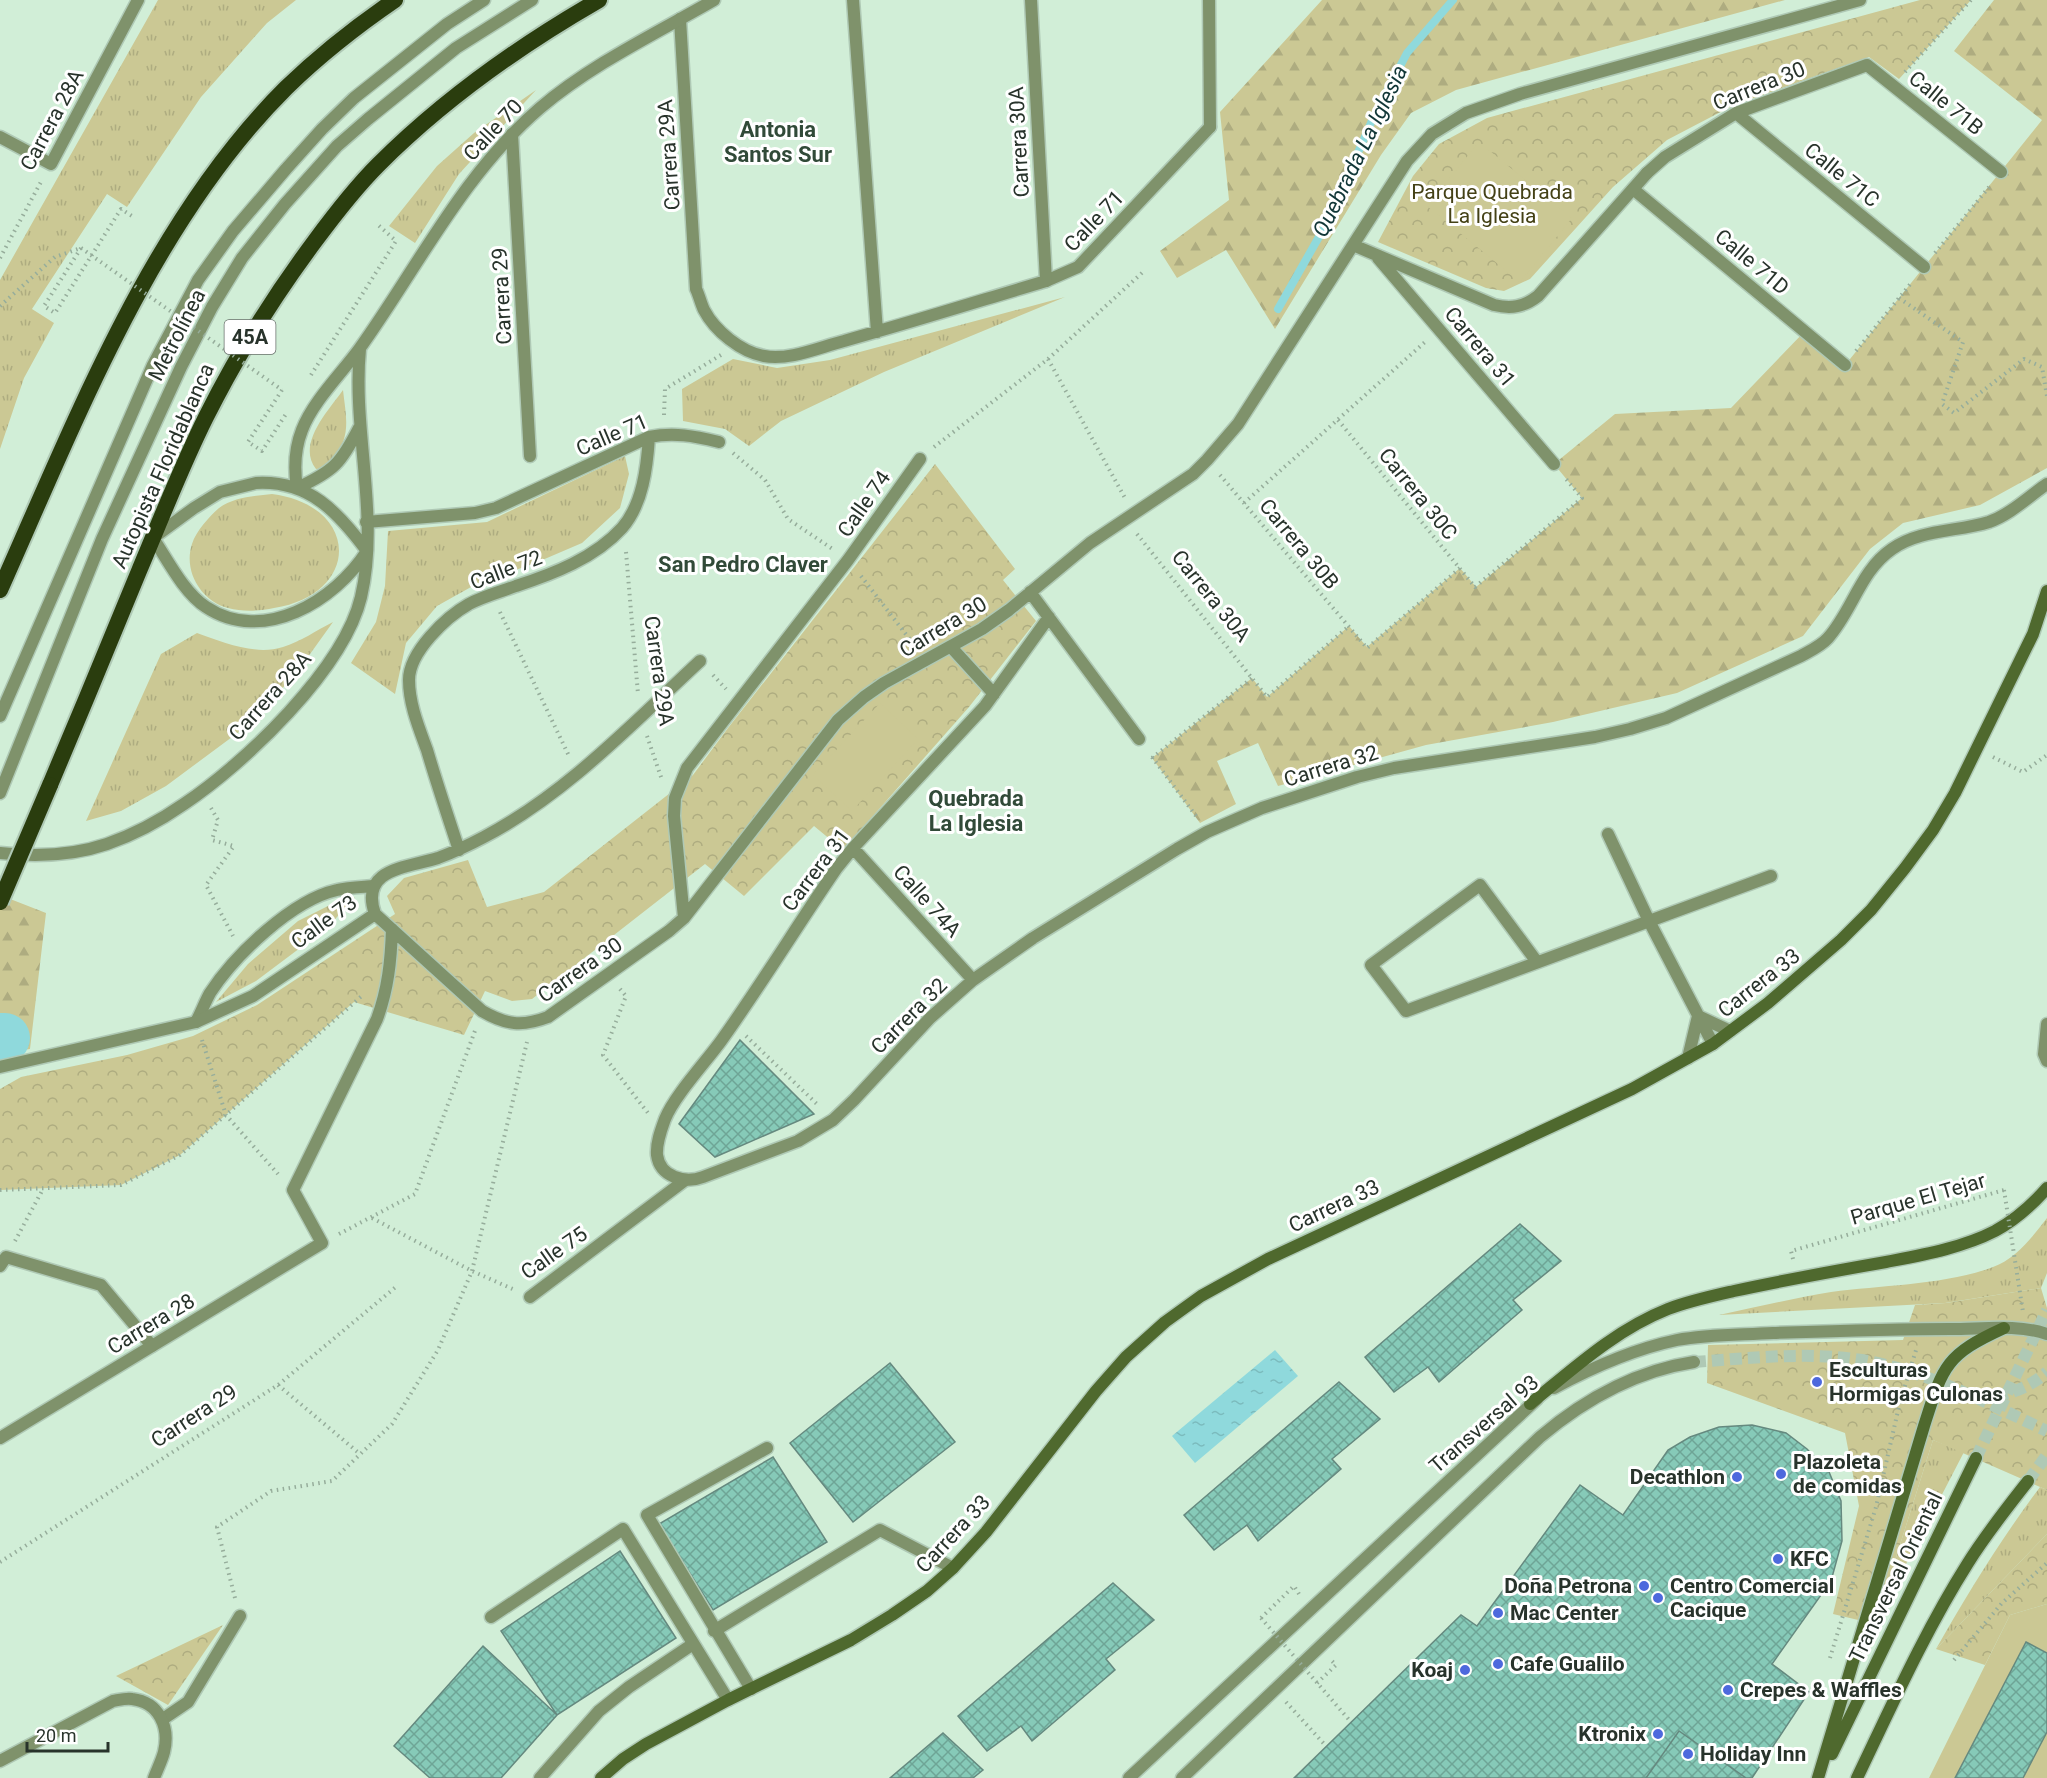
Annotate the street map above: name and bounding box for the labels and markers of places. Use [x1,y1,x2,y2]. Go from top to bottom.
place label: Esculturas Hormigas Culonas [1829,1358,2003,1406]
marker: Esculturas Hormigas Culonas [1810,1375,1824,1389]
place label: Plazoleta de comidas [1793,1450,1902,1498]
place label: Decathlon [1630,1465,1725,1489]
marker: Plazoleta de comidas [1774,1467,1788,1481]
marker: Decathlon [1730,1470,1744,1484]
place label: KFC [1790,1547,1829,1571]
marker: KFC [1771,1552,1785,1566]
place label: Doña Petrona [1504,1574,1632,1598]
place label: Centro Comercial Cacique [1670,1574,1834,1622]
marker: Doña Petrona [1637,1579,1651,1593]
marker: Centro Comercial Cacique [1651,1591,1665,1605]
place label: Mac Center [1510,1601,1619,1625]
marker: Mac Center [1491,1606,1505,1620]
place label: Cafe Gualilo [1510,1652,1625,1676]
marker: Cafe Gualilo [1491,1657,1505,1671]
place label: Koaj [1411,1658,1453,1682]
marker: Koaj [1458,1663,1472,1677]
place label: Crepes & Waffles [1740,1678,1902,1702]
marker: Crepes & Waffles [1721,1683,1735,1697]
place label: Ktronix [1578,1722,1646,1746]
marker: Ktronix [1651,1727,1665,1741]
place label: Holiday Inn [1700,1742,1806,1766]
marker: Holiday Inn [1681,1747,1695,1761]

